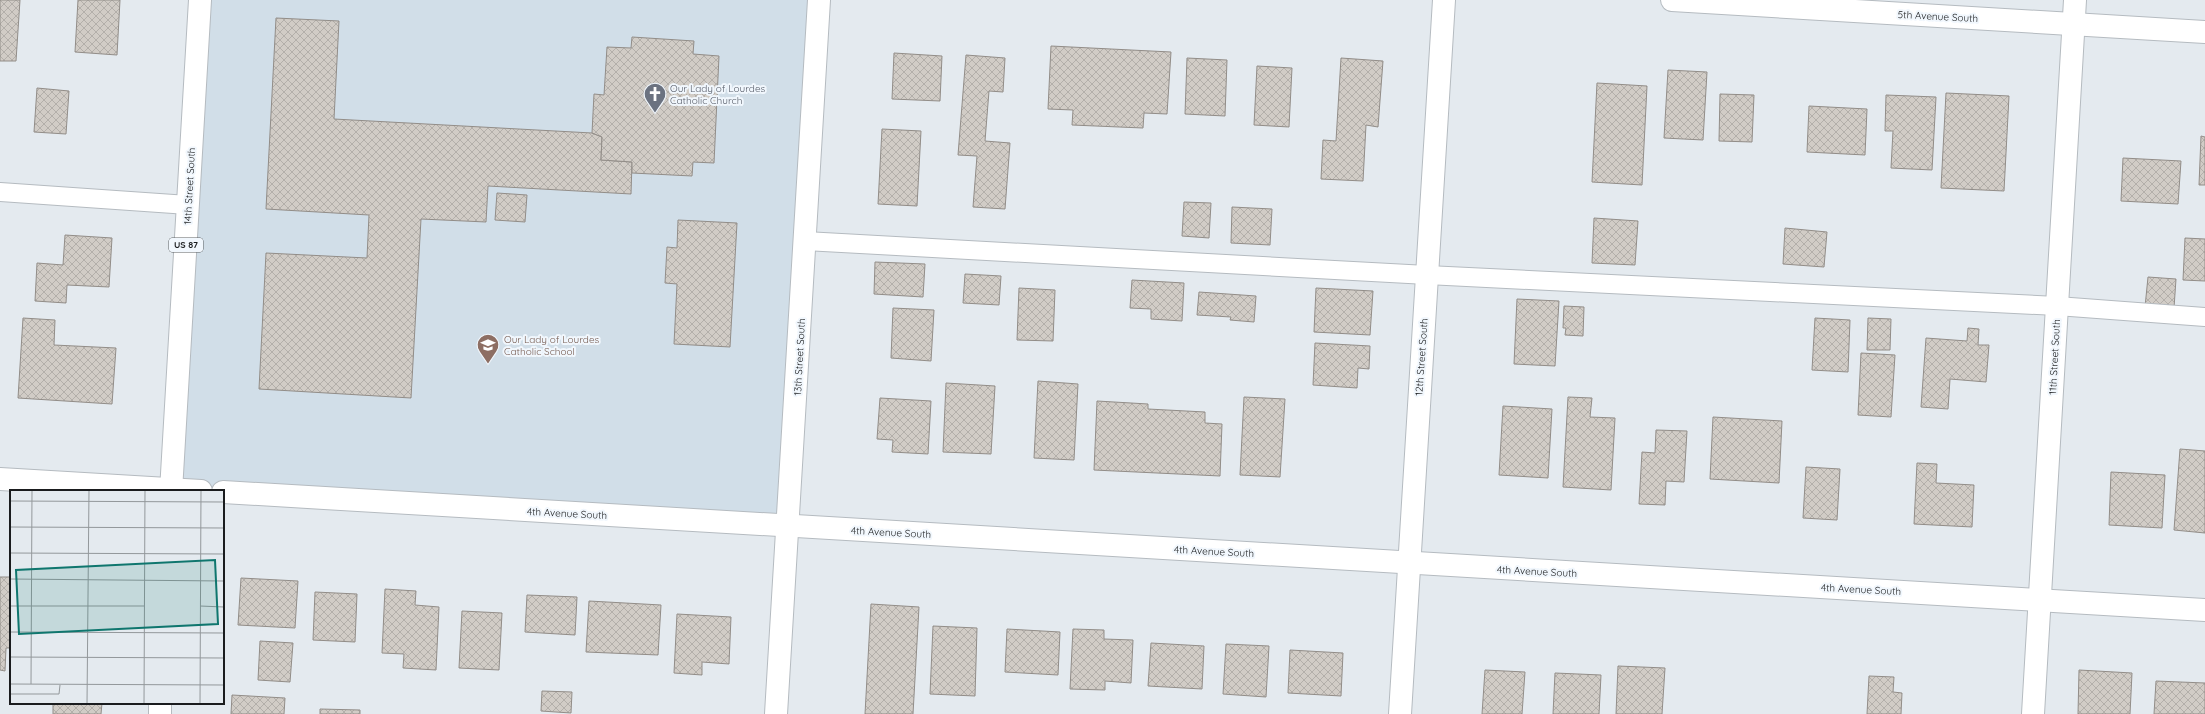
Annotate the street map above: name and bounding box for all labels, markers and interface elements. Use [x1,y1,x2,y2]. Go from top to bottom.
street label: 5th Avenue South [1897,8,1979,25]
church icon: Our Lady of Lourdes Catholic Church [642,81,668,114]
place label: Our Lady of Lourdes Catholic Church [670,82,766,107]
street label: 14th Street South [181,147,198,225]
road number: US 87 [169,238,203,252]
street label: 13th Street South [791,318,808,396]
street label: 12th Street South [1412,318,1431,396]
street label: 11th Street South [2046,319,2063,395]
school or university icon: Our Lady of Lourdes Catholic School [475,332,501,365]
place label: Our Lady of Lourdes Catholic School [504,333,600,358]
inset map [10,490,224,704]
street label: 4th Avenue South [526,505,607,522]
street label: 4th Avenue South [850,524,931,541]
street label: 4th Avenue South [1173,543,1254,560]
street label: 4th Avenue South [1496,563,1577,580]
street label: 4th Avenue South [1820,581,1901,598]

